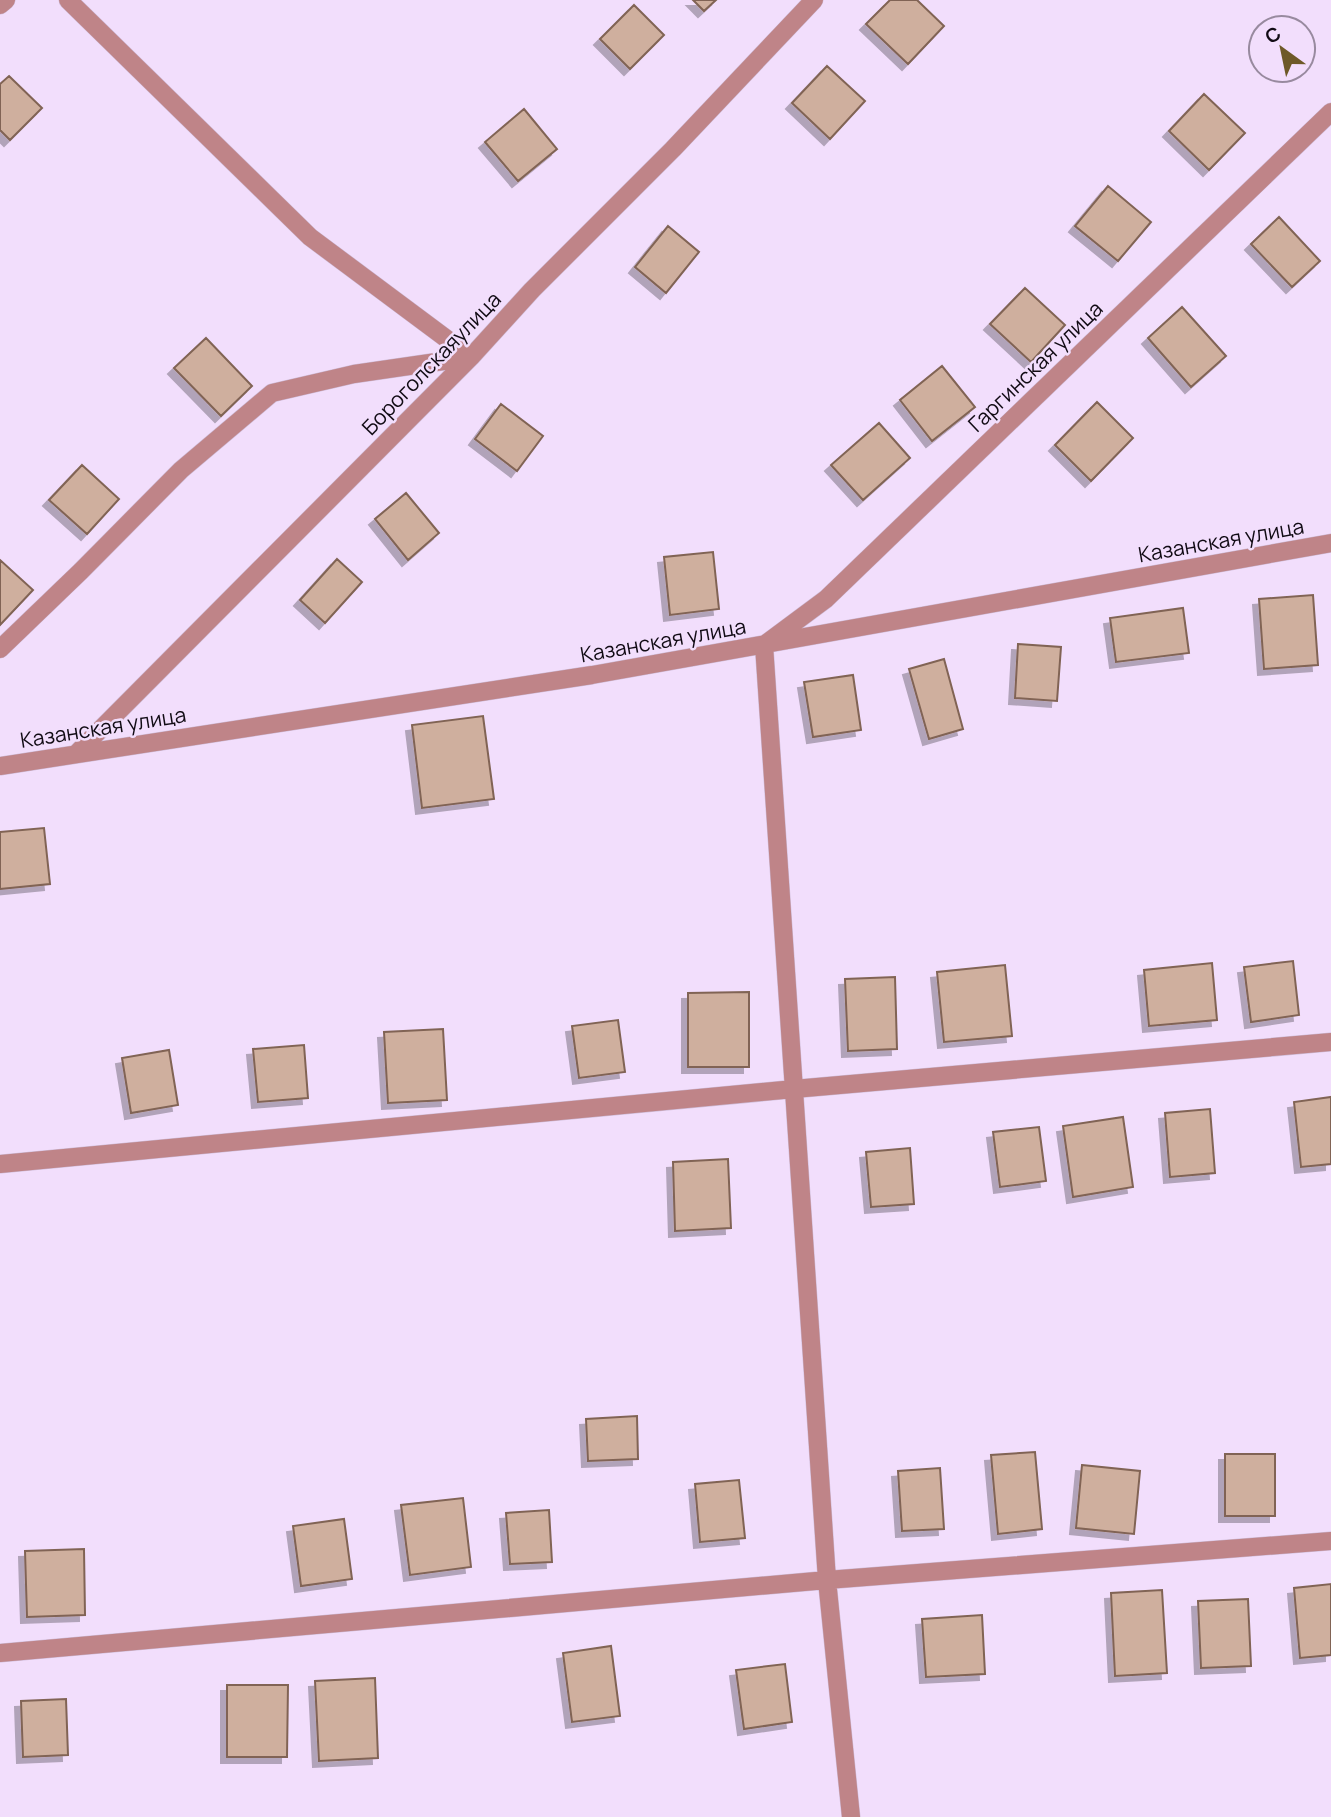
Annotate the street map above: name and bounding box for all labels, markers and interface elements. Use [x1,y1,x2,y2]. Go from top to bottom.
north arrow [1247,14,1317,84]
text: С [1260,20,1286,49]
street label: Бороголскаяулица [355,285,507,441]
street label: Гаргинская улица [962,295,1108,437]
street label: Казанская улица [1136,512,1306,568]
street label: Казанская улица [578,612,748,668]
street label: Казанская улица [18,700,188,754]

